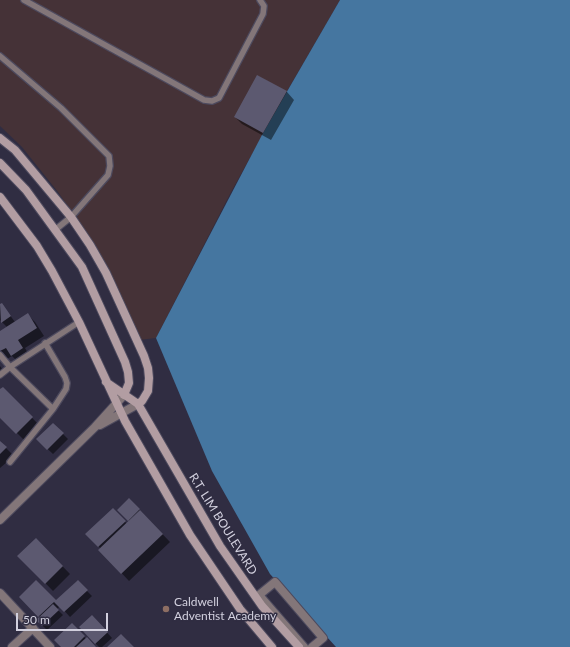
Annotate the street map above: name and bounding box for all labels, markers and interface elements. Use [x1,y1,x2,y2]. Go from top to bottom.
street label: R.T. LIM BOULEVARD [186,471,260,577]
place label: Caldwell Adventist Academy [174,595,276,623]
marker: Caldwell Adventist Academy [161,604,171,614]
scale bar [18,605,110,631]
text: 50 m [23,612,50,627]

